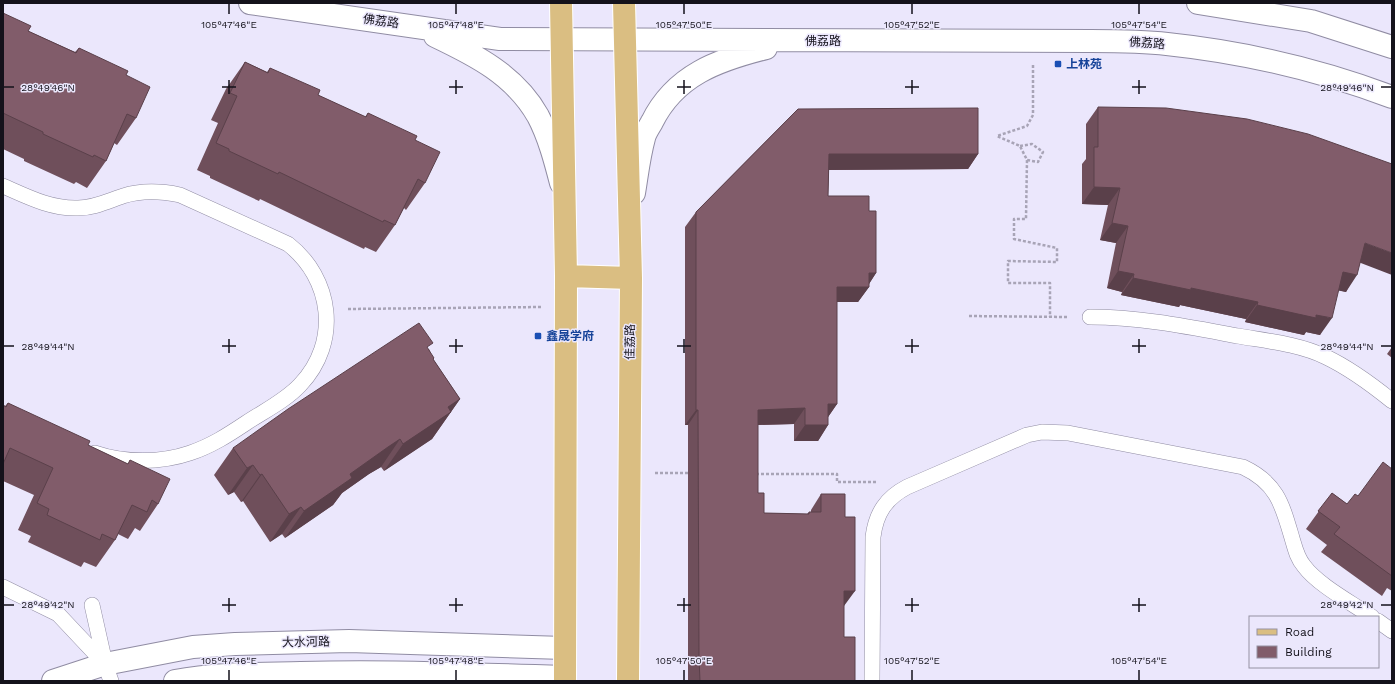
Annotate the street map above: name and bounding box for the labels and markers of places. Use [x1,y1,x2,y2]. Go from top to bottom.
place label: 上林苑 [1066,57,1102,71]
marker: 上林苑 [1053,59,1063,69]
place label: 鑫晟学府 [546,329,594,343]
marker: 鑫晟学府 [533,331,543,341]

